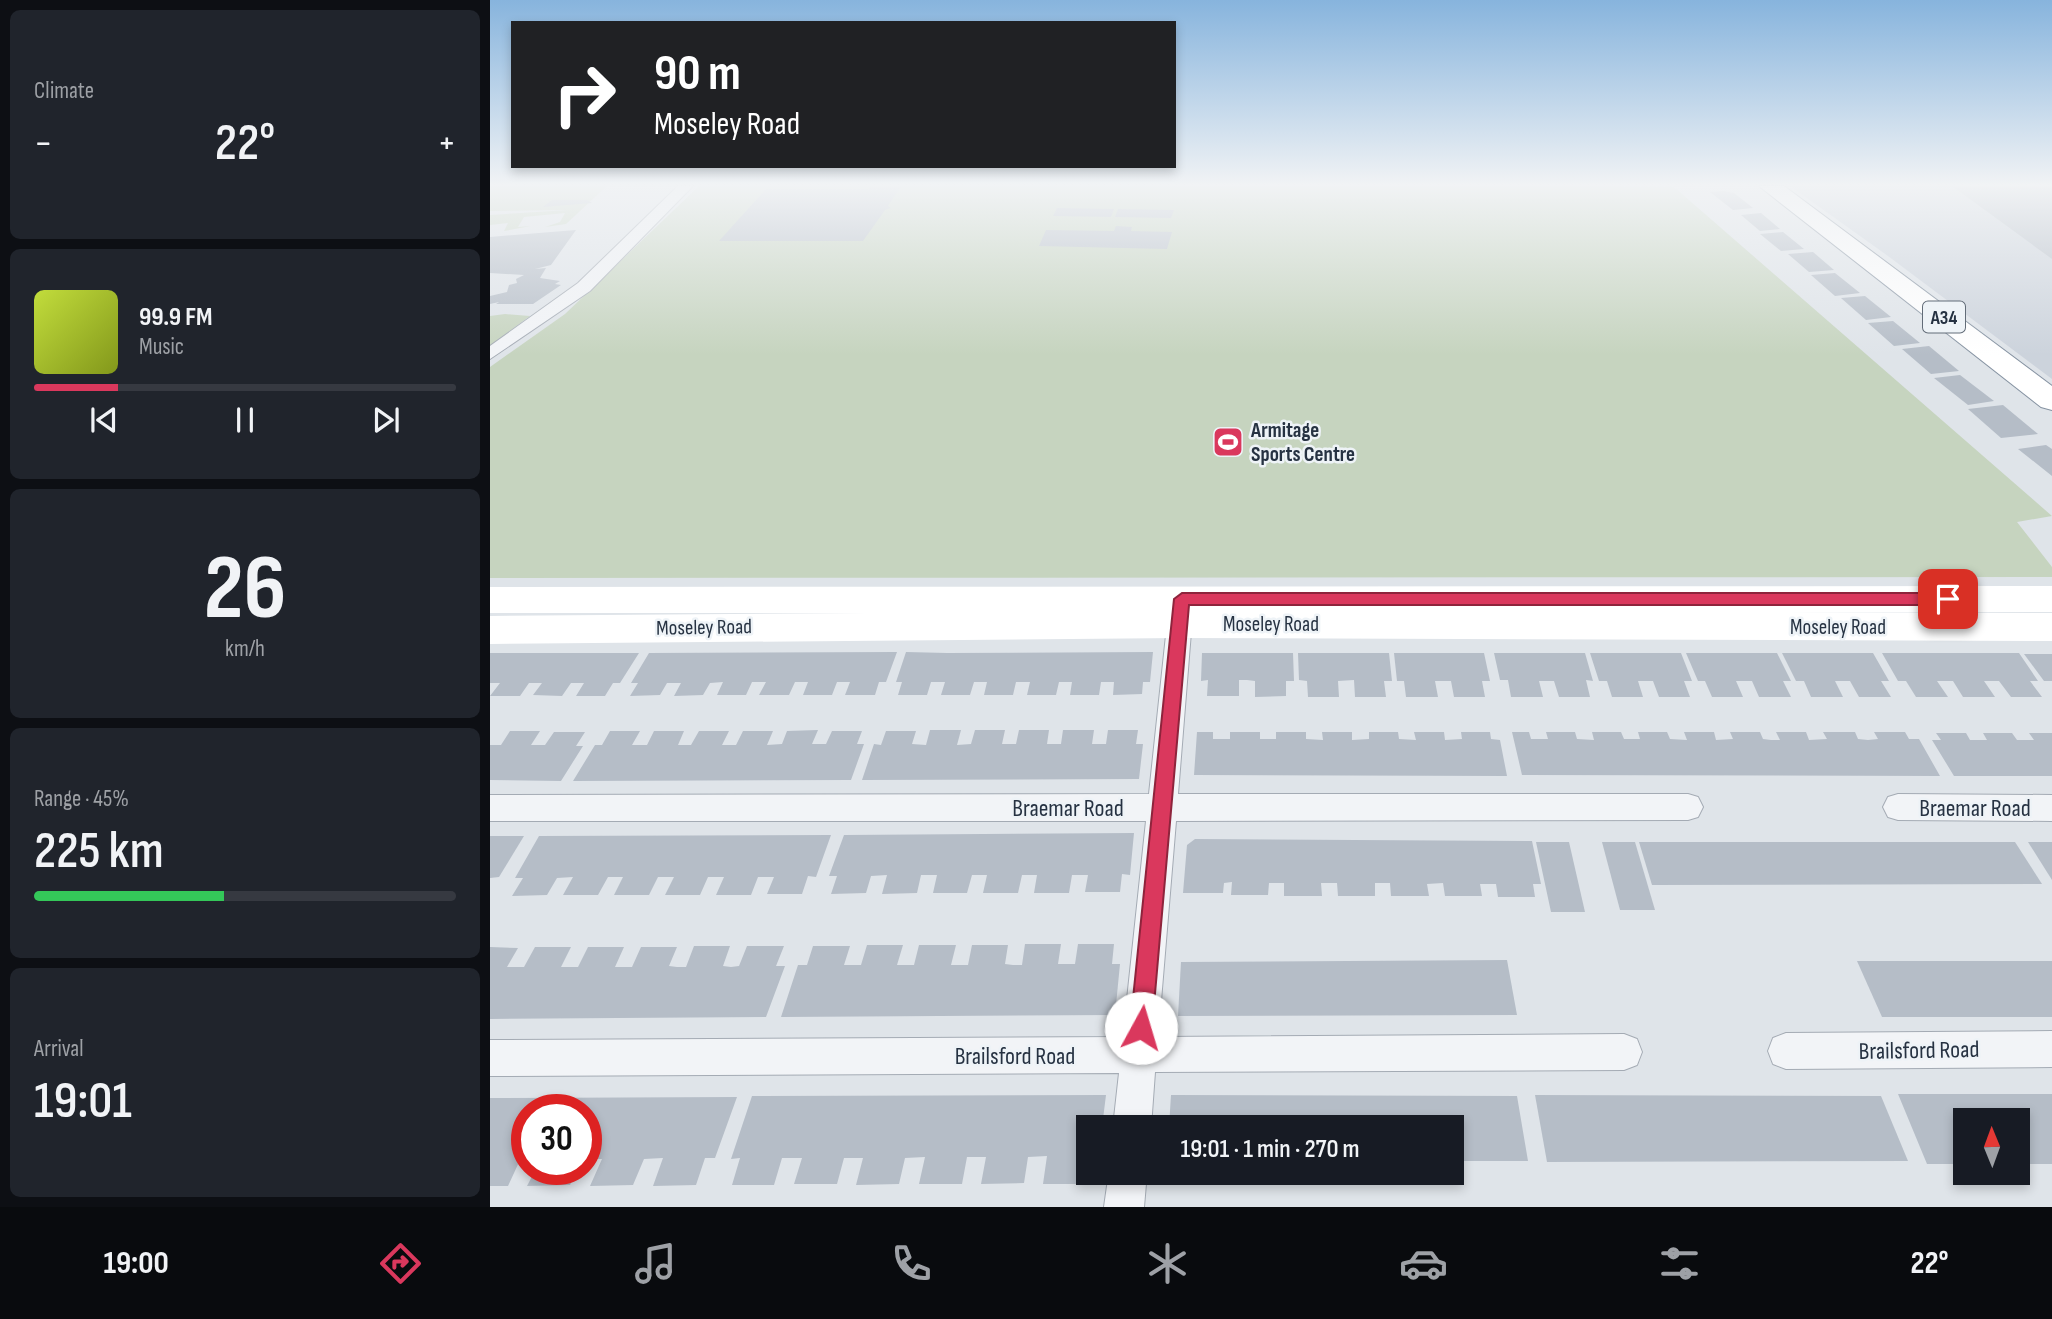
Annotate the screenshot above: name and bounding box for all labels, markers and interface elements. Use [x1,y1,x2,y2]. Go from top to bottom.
text: 90 m [654,45,741,104]
icon: right [539,49,630,140]
text: Climate [34,77,94,105]
text: Moseley Road [654,105,800,144]
text: 22° [215,112,275,175]
text: − [34,121,53,166]
text: + [437,121,456,166]
text: 99.9 FM [139,302,213,333]
road number: A34 [1923,302,1965,332]
text: Music [139,333,184,361]
icon: previous [85,401,123,439]
icon: pause [226,401,264,439]
icon: next [367,401,405,439]
place label: Armitage Sports Centre [1250,418,1355,467]
sports icon: Armitage Sports Centre [1211,425,1245,459]
text: 26 [204,535,286,644]
pin [1918,569,1978,629]
icon: arrive [1929,580,1967,618]
street label: Moseley Road [1223,612,1319,637]
street label: Moseley Road [656,614,752,641]
street label: Moseley Road [1790,615,1886,640]
text: km/h [225,635,265,663]
text: Range · 45% [34,785,129,813]
street label: Braemar Road [1012,794,1124,823]
street label: Braemar Road [1919,794,2031,823]
text: 225 km [34,820,164,883]
position arrow [1104,991,1178,1065]
text: Arrival [34,1035,83,1063]
street label: Brailsford Road [1858,1035,1980,1066]
street label: Brailsford Road [955,1042,1075,1071]
text: 19:01 [34,1070,132,1133]
speed limit sign: 30 [511,1094,602,1185]
north arrow [1953,1108,2030,1185]
map controls [1953,1108,2030,1185]
text: 19:01 · 1 min · 270 m [1180,1134,1360,1165]
icon: directions [376,1239,425,1288]
icon: music [631,1239,680,1288]
icon: phone [887,1239,936,1288]
icon: climate [1143,1239,1192,1288]
icon: car [1399,1239,1448,1288]
icon: filters [1655,1239,1704,1288]
text: 19:00 [103,1244,169,1283]
text: 22° [1910,1244,1949,1283]

